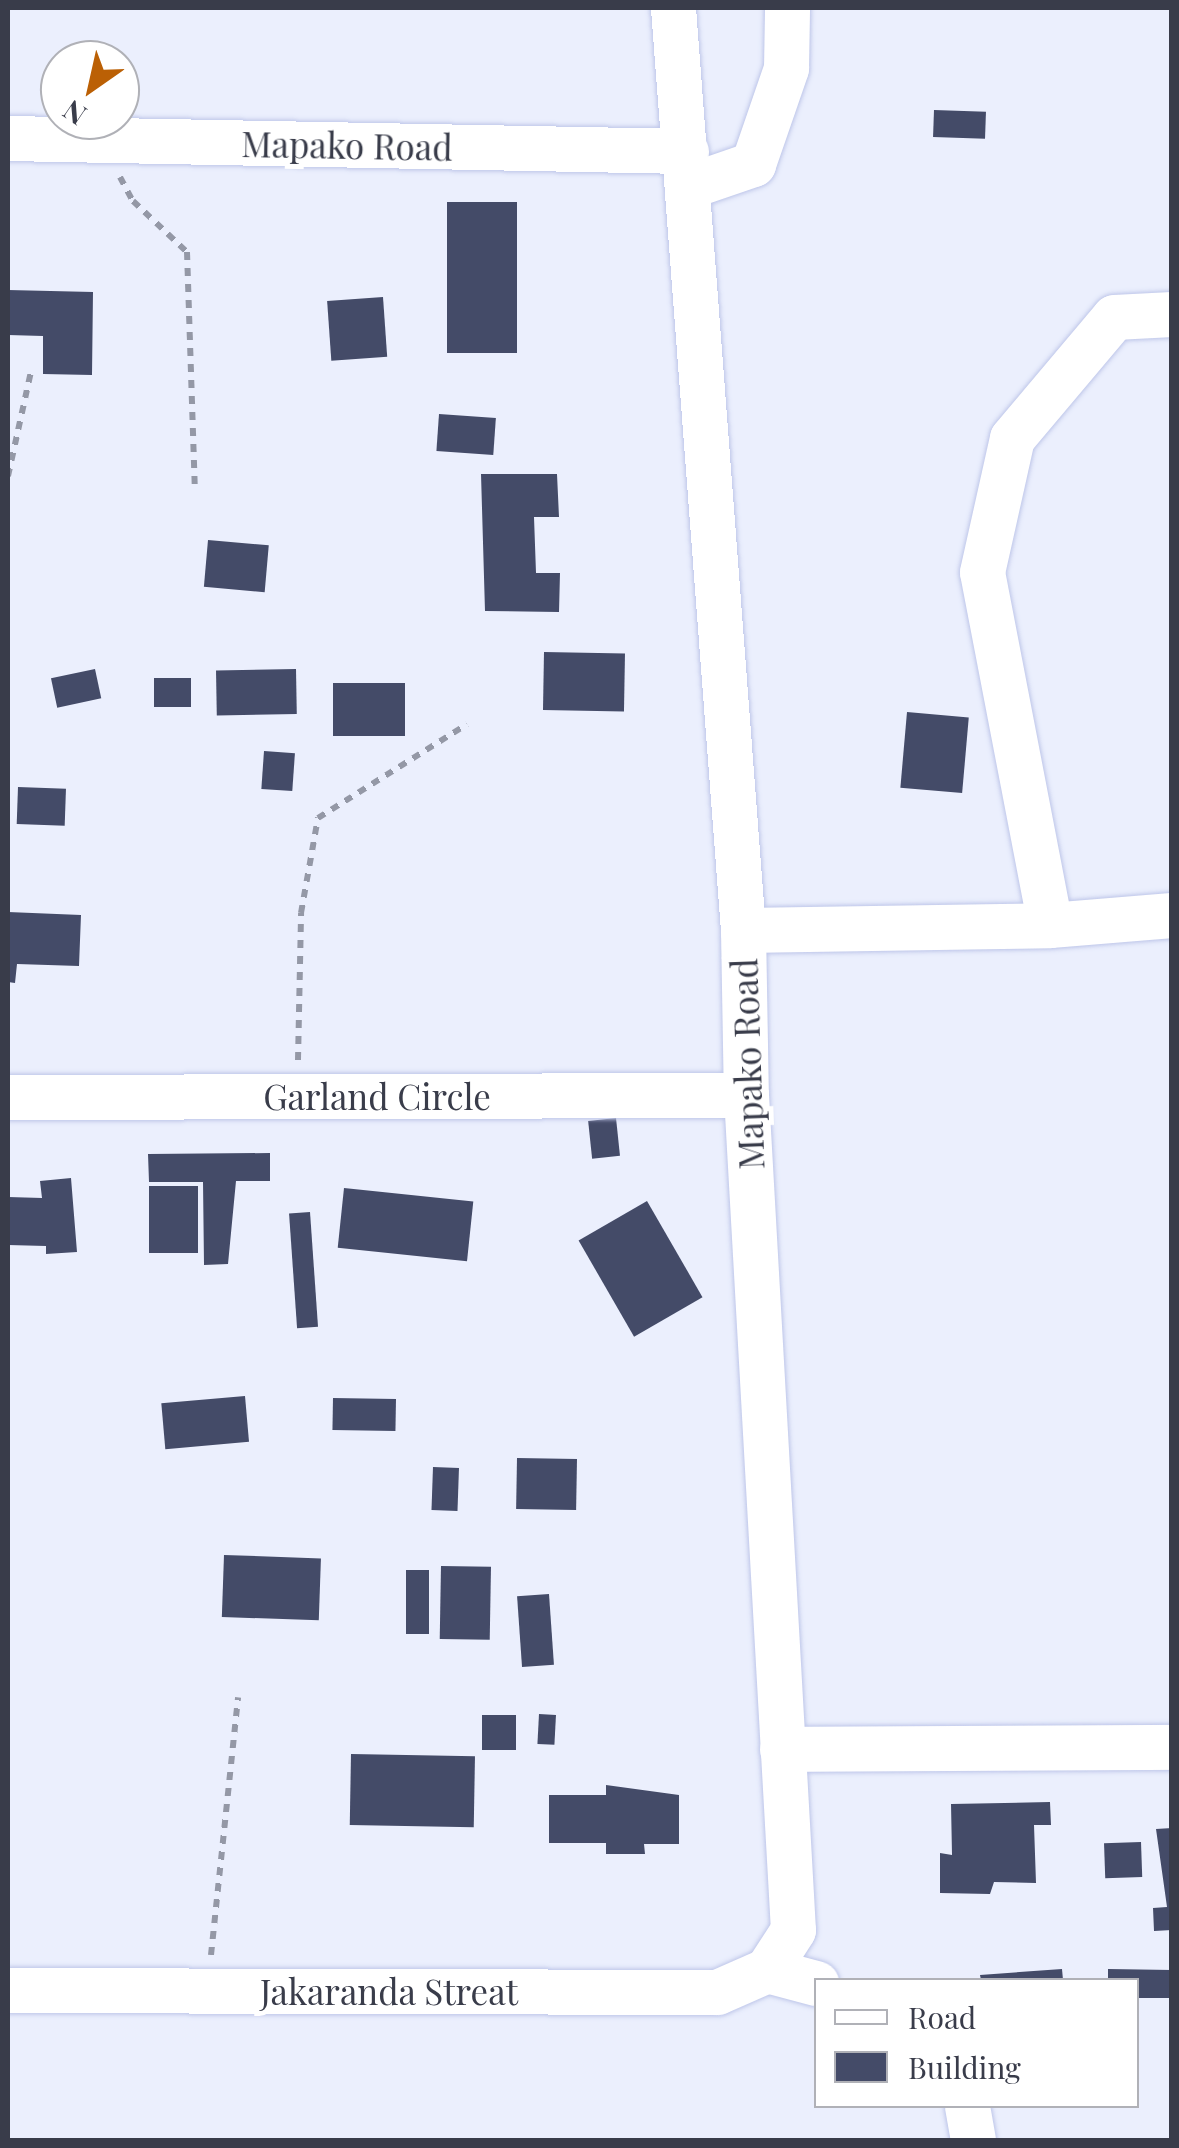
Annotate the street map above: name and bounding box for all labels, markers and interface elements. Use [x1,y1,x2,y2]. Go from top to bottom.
north arrow [40,40,140,140]
text: N [55,93,93,135]
street label: Mapako Road [241,122,453,168]
street label: Mapako Road [722,958,772,1170]
street label: Garland Circle [263,1075,491,1117]
street label: Jakaranda Streat [260,1970,518,2012]
legend [814,1978,1139,2108]
text: Road [908,1997,976,2037]
text: Building [908,2047,1021,2087]

